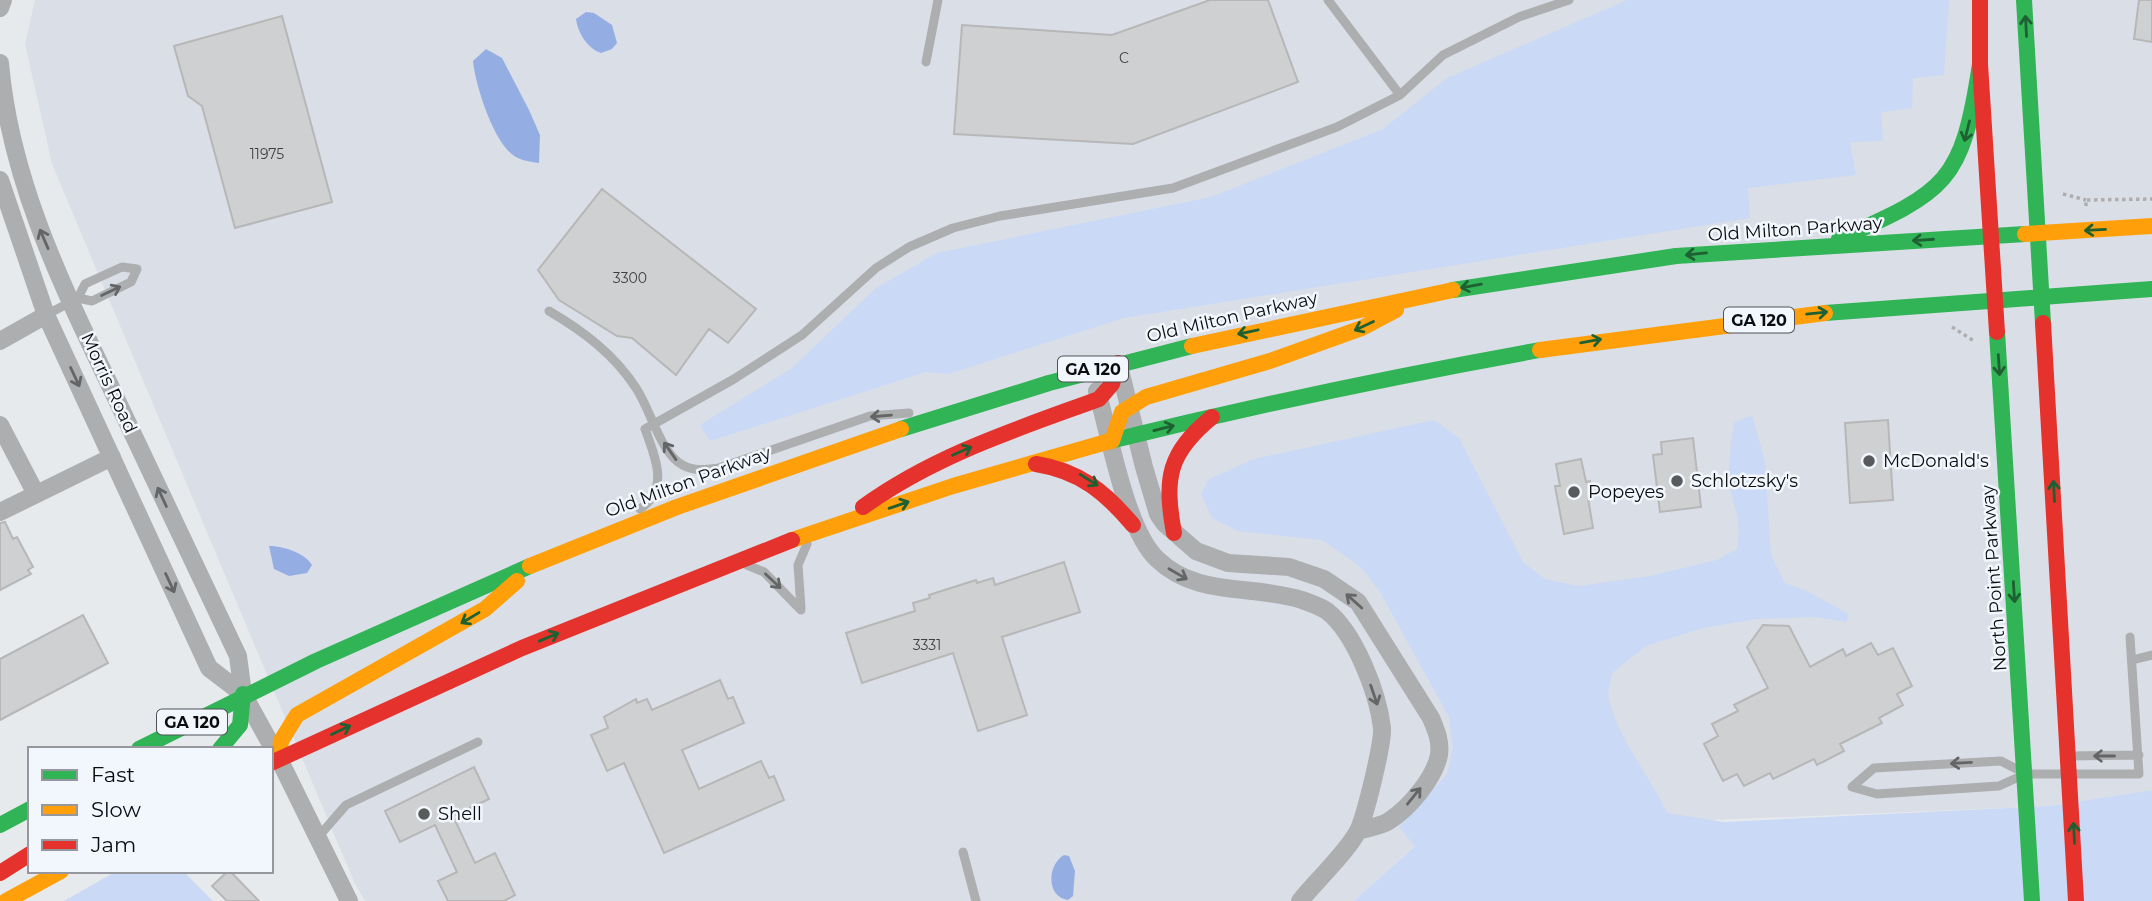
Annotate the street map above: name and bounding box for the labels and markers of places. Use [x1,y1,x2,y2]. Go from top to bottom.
place label: McDonald's [1883,450,1989,472]
marker: McDonald's [1861,453,1877,469]
place label: Schlotzsky's [1691,470,1798,492]
marker: Schlotzsky's [1669,473,1685,489]
place label: Popeyes [1588,481,1664,503]
marker: Popeyes [1566,484,1582,500]
place label: Shell [438,803,482,825]
marker: Shell [416,806,432,822]

